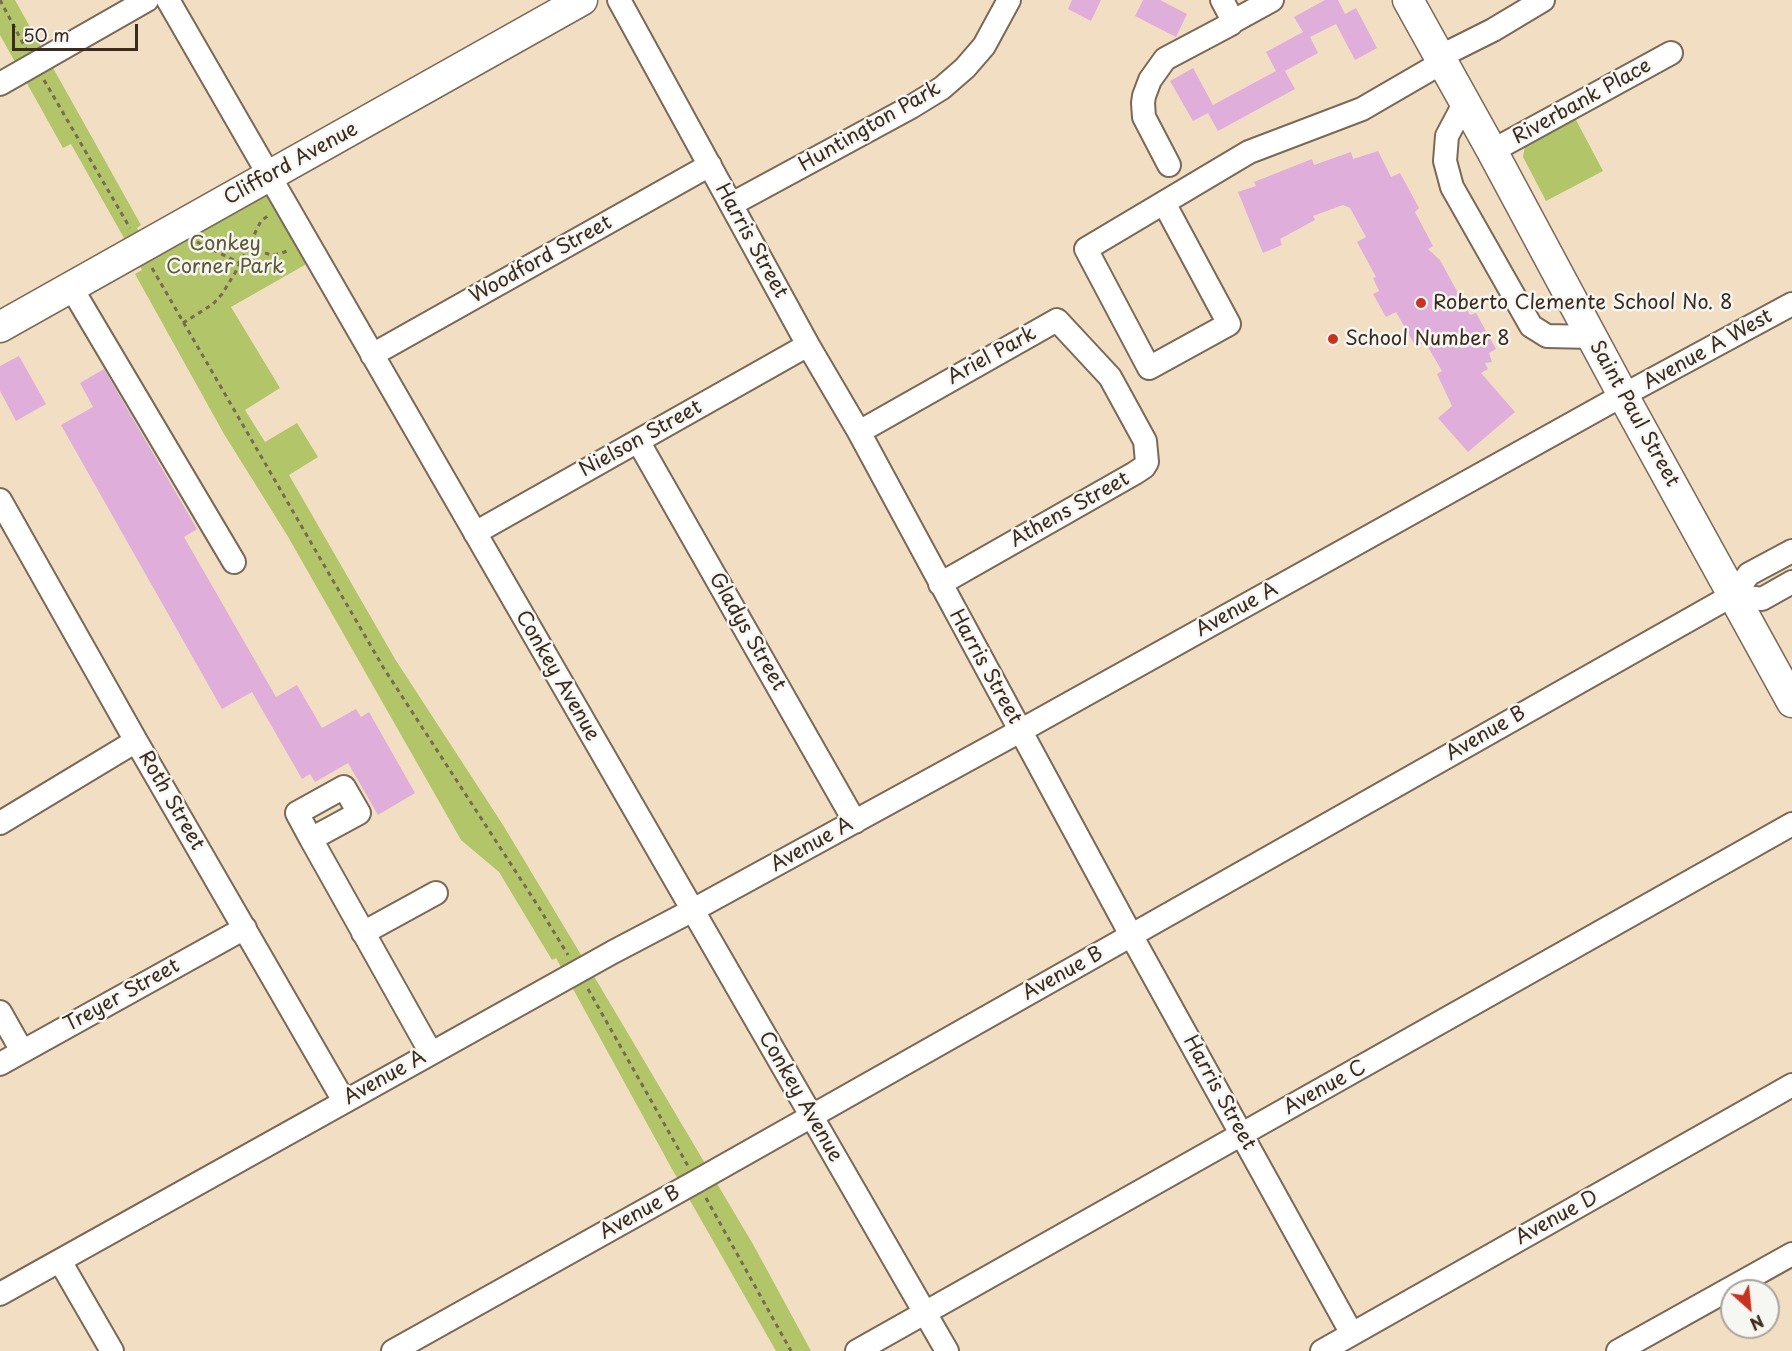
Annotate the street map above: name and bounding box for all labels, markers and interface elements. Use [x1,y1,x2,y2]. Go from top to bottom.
scale bar [15,12,141,50]
text: 50 m [23,21,70,48]
street label: Riverbank Place [1508,54,1656,150]
street label: Huntington Park [795,77,945,177]
street label: Clifford Avenue [220,117,362,211]
street label: Harris Street [710,179,792,303]
street label: Woodford Street [466,211,616,309]
park label: Conkey Corner Park [166,232,284,279]
place label: Roberto Clemente School No. 8 [1433,291,1732,315]
marker: Roberto Clemente School No. 8 [1414,296,1428,310]
street label: Avenue A West [1639,305,1777,395]
street label: Ariel Park [943,322,1041,390]
place label: School Number 8 [1345,327,1510,351]
marker: School Number 8 [1326,332,1340,346]
street label: Saint Paul Street [1584,337,1684,491]
street label: Nielson Street [576,395,706,483]
street label: Athens Street [1006,467,1134,553]
street label: Gladys Street [703,569,791,695]
street label: Avenue A [1192,578,1282,642]
street label: Harris Street [944,605,1026,729]
street label: Conkey Avenue [510,607,604,745]
street label: Avenue B [1442,702,1530,766]
street label: Roth Street [133,747,209,855]
street label: Avenue A [767,813,857,877]
street label: Avenue B [1019,942,1107,1006]
street label: Treyer Street [60,954,184,1038]
street label: Conkey Avenue [753,1028,847,1166]
street label: Harris Street [1178,1031,1260,1155]
street label: Avenue A [340,1046,430,1110]
street label: Avenue C [1280,1056,1370,1120]
street label: Avenue B [596,1181,684,1245]
street label: Avenue D [1511,1185,1603,1251]
north arrow [1720,1279,1780,1339]
text: N [1746,1310,1768,1337]

